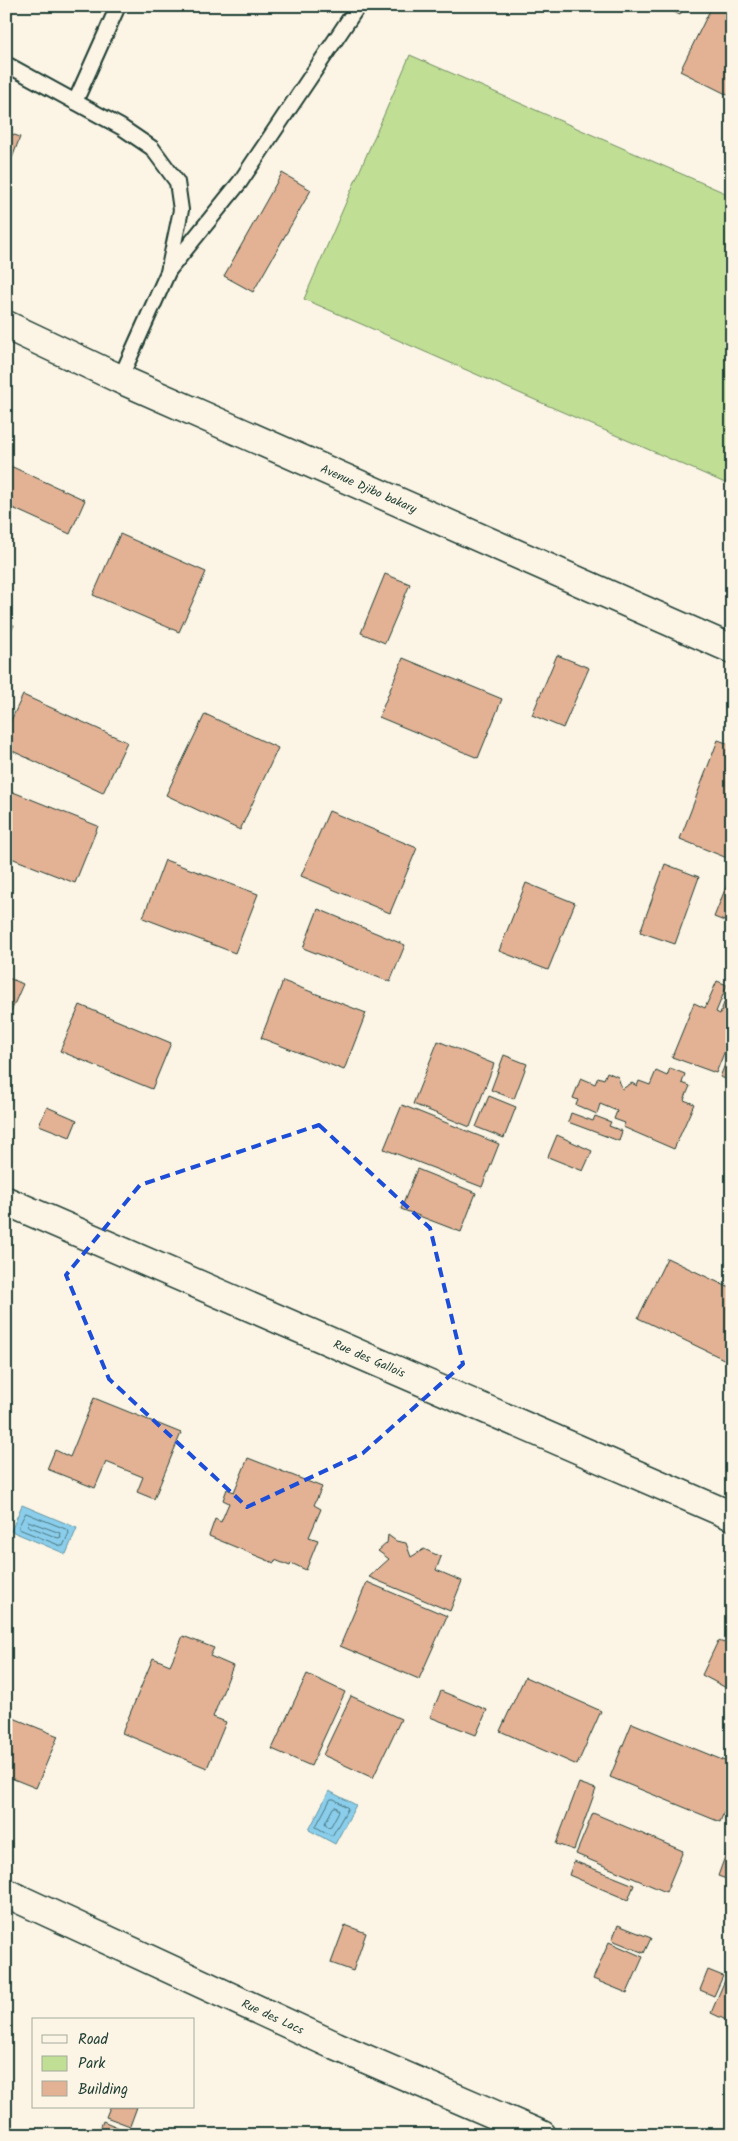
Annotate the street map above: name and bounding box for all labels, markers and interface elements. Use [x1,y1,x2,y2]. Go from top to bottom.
street label: Avenue Djibo bakary [317,460,420,519]
street label: Rue des Gallois [330,1335,408,1383]
street label: Rue des Lacs [238,1994,307,2040]
legend [32,2018,195,2108]
text: Road [78,2028,109,2052]
text: Park [78,2052,106,2076]
text: Building [78,2078,128,2102]

